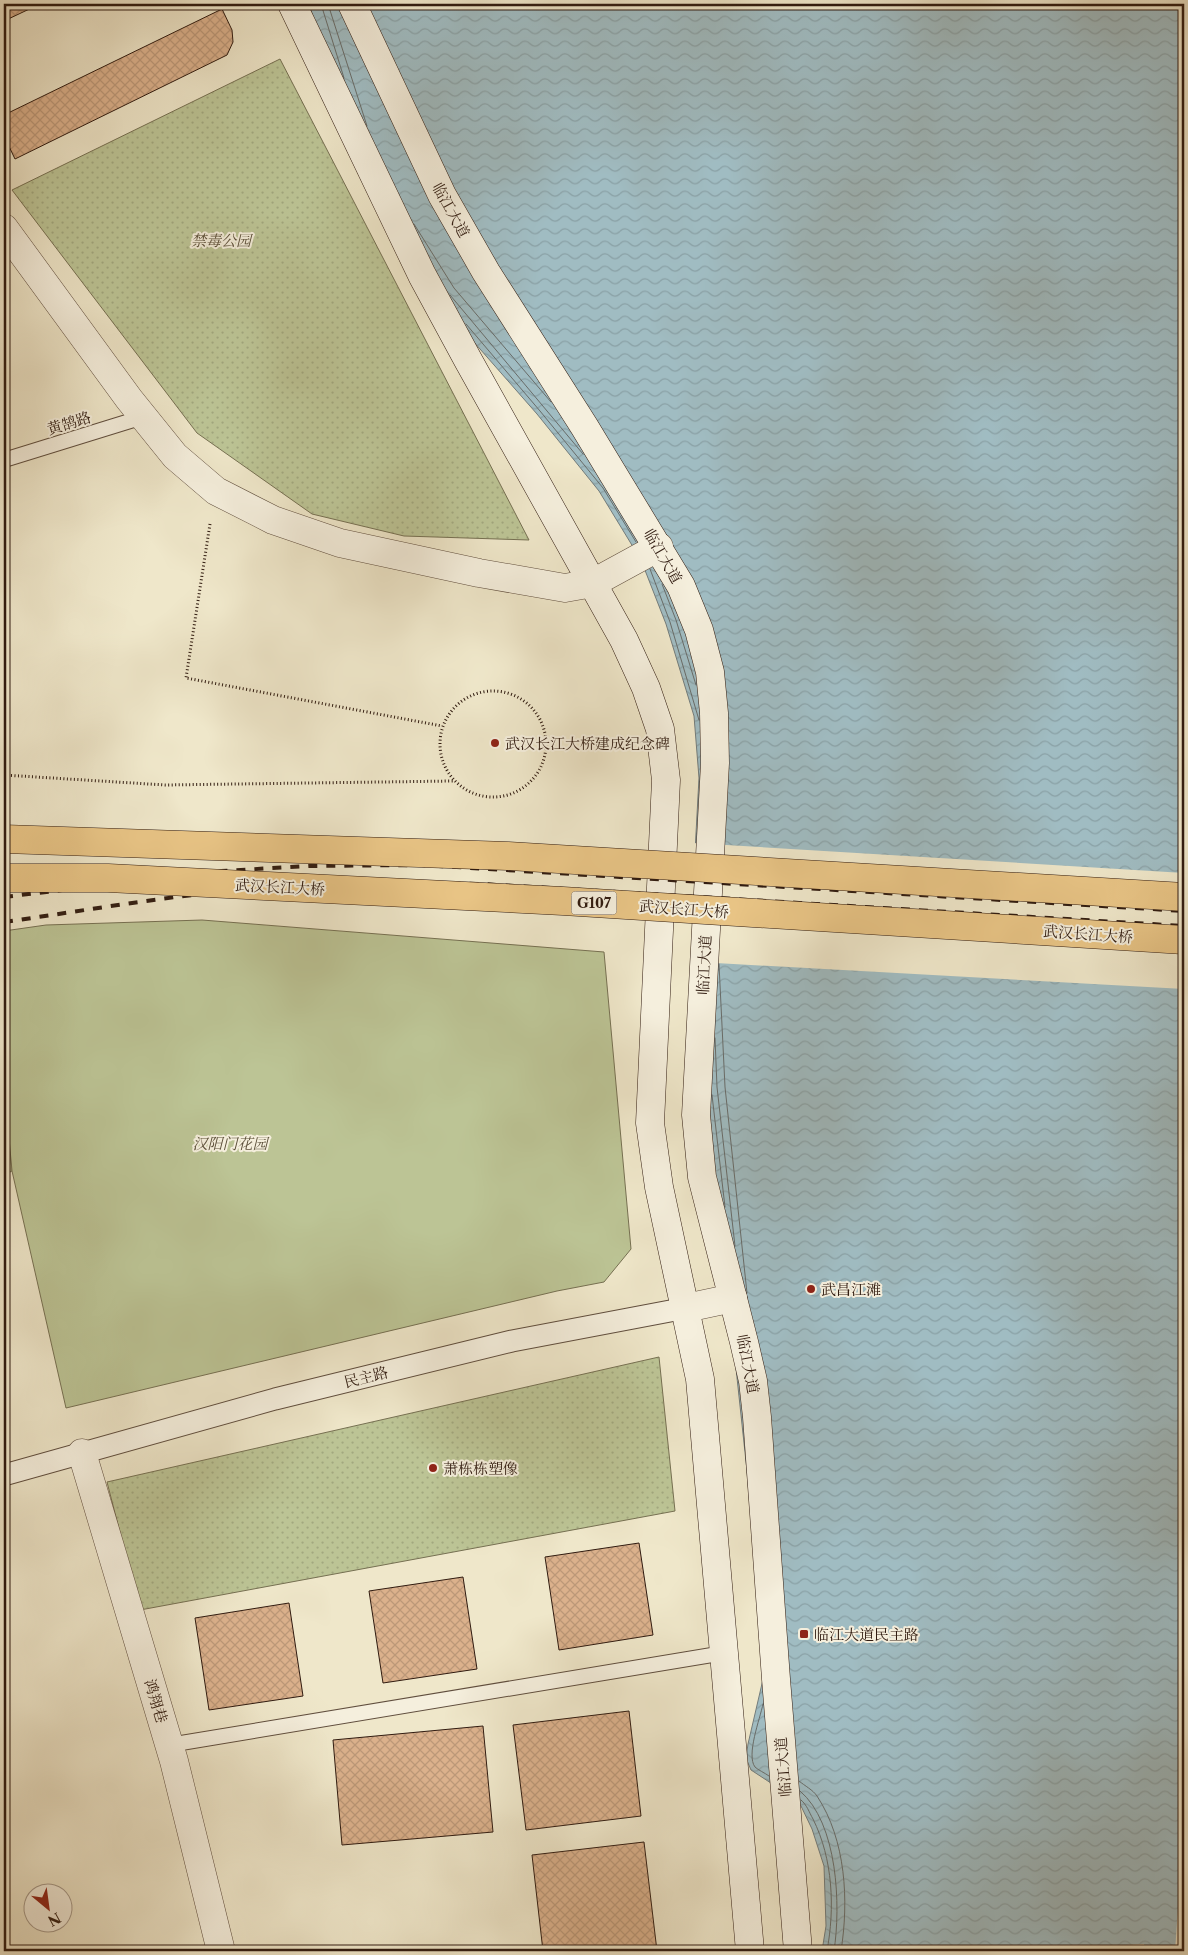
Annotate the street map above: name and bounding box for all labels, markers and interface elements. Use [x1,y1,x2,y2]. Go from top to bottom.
street label: 临江大道 [428,179,474,241]
park label: 禁毒公园 [191,231,253,250]
street label: 黄鹄路 [45,407,93,439]
street label: 临江大道 [640,525,686,587]
place label: 武汉长江大桥建成纪念碑 [505,734,670,753]
marker: 武汉长江大桥建成纪念碑 [489,737,501,749]
street label: 武汉长江大桥 [235,875,325,899]
road number: G107 [572,891,616,914]
street label: 武汉长江大桥 [638,896,730,922]
street label: 武汉长江大桥 [1042,921,1134,947]
street label: 临江大道 [693,935,715,995]
park label: 汉阳门花园 [192,1134,269,1153]
place label: 武昌江滩 [821,1280,881,1299]
marker: 武昌江滩 [805,1283,817,1295]
street label: 临江大道 [733,1333,763,1395]
street label: 民主路 [342,1362,390,1392]
place label: 萧栋栋塑像 [443,1459,518,1478]
marker: 萧栋栋塑像 [427,1462,439,1474]
place label: 临江大道民主路 [814,1625,919,1644]
marker: 临江大道民主路 [798,1628,810,1640]
street label: 鸿翔巷 [140,1677,172,1725]
street label: 临江大道 [771,1736,795,1798]
north arrow [22,1882,72,1932]
text: N [45,1909,64,1930]

